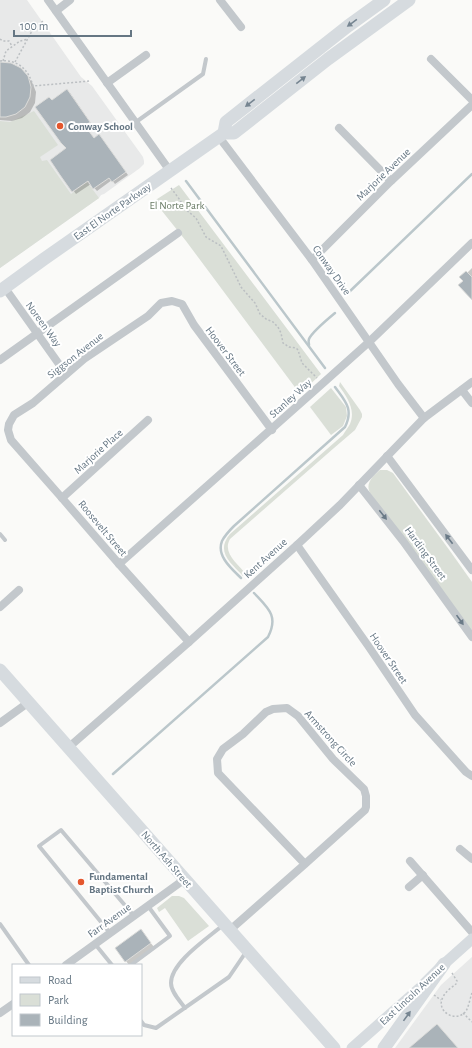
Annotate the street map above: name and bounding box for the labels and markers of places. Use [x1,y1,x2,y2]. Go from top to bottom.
marker: Conway School [55,121,65,131]
place label: Conway School [68,121,133,132]
place label: Fundamental Baptist Church [89,871,154,895]
marker: Fundamental Baptist Church [76,877,86,887]

